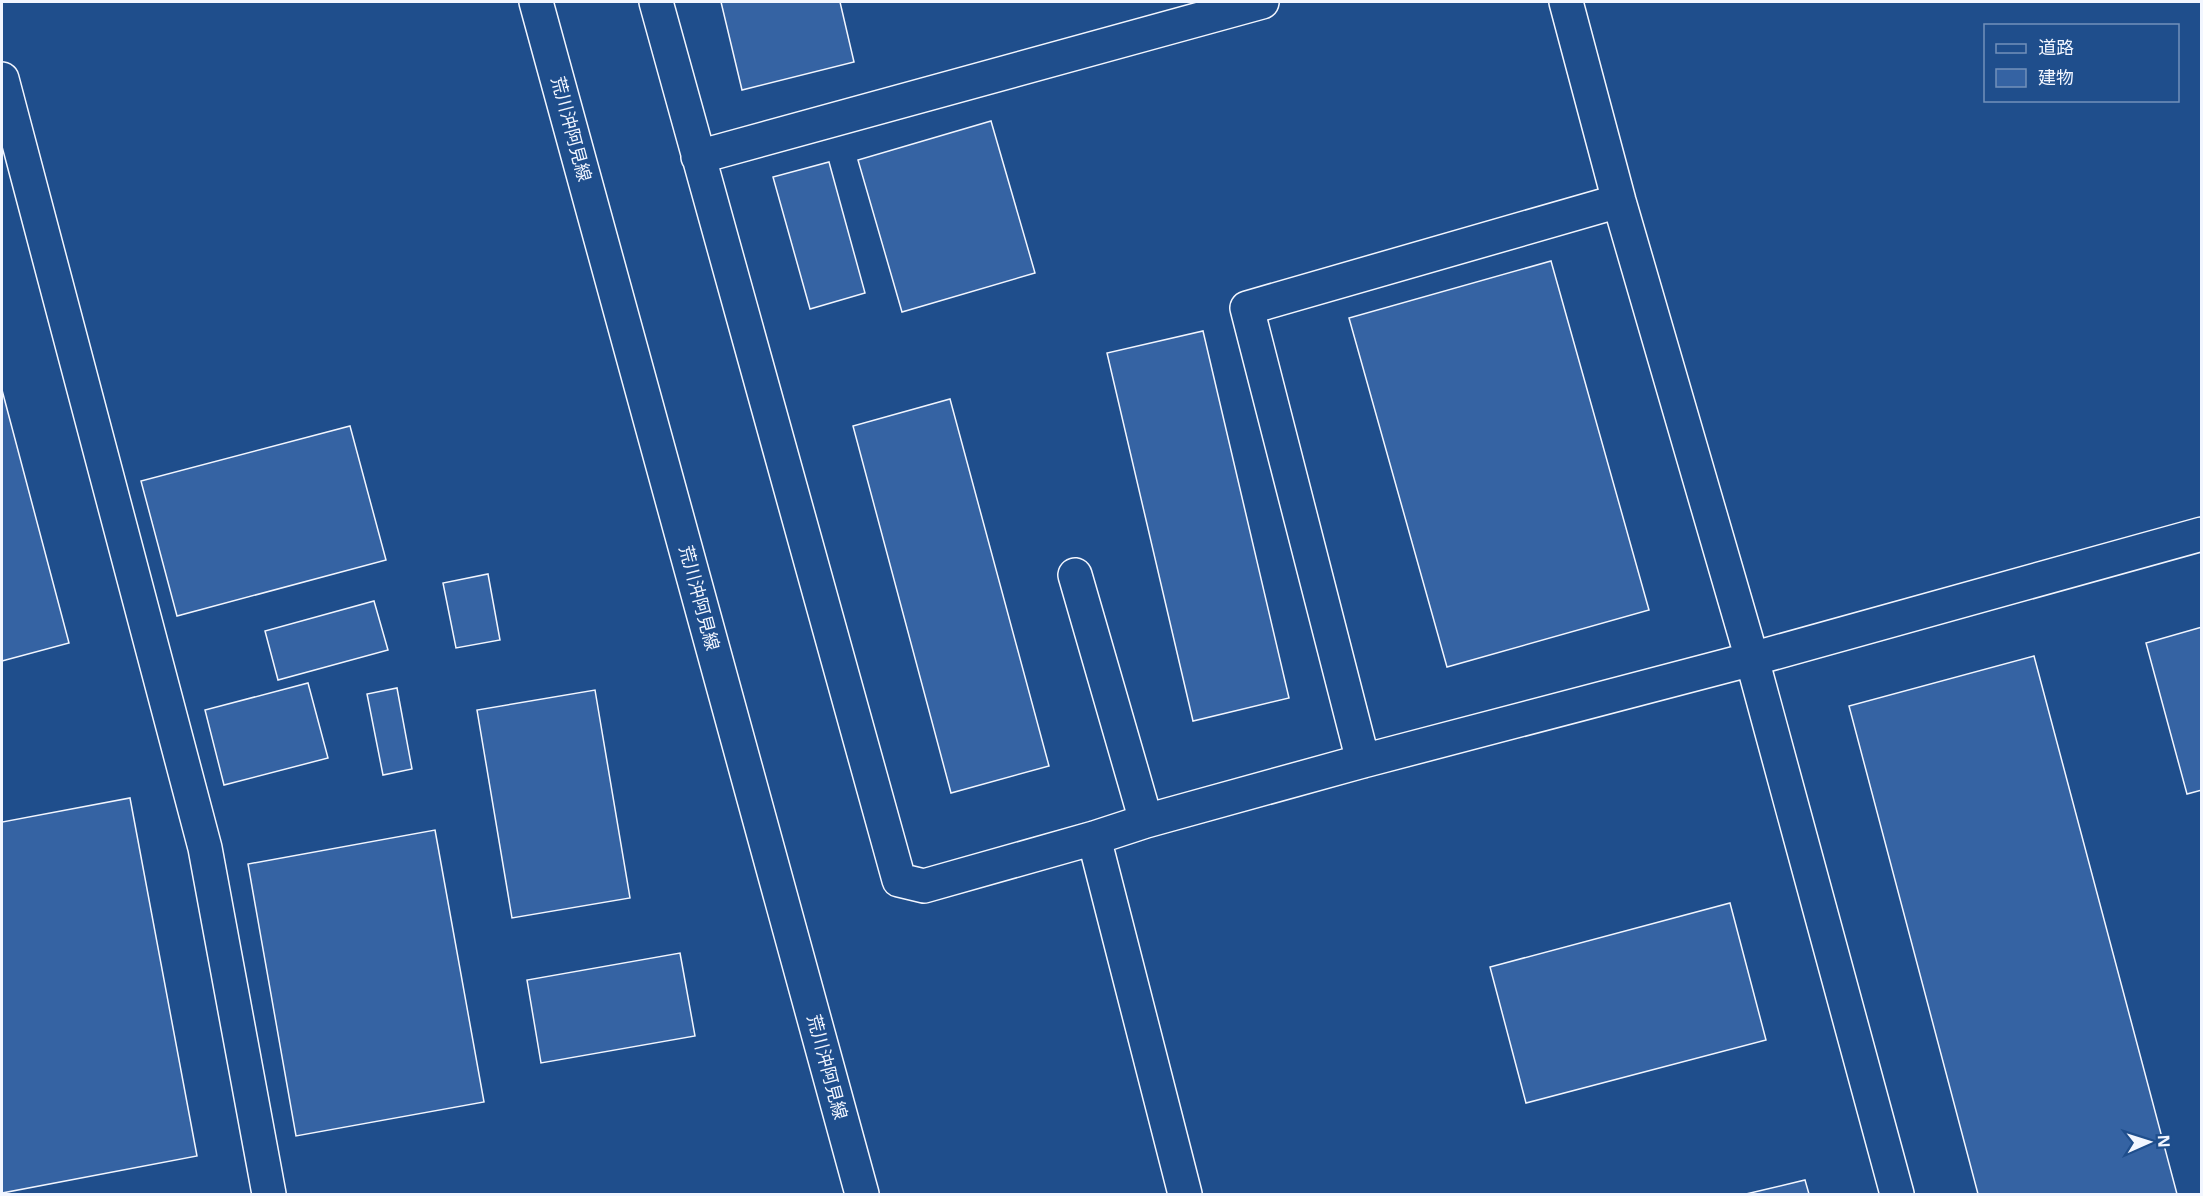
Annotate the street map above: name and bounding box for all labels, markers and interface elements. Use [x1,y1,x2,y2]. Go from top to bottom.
legend [1984,24,2179,102]
text: 道路 [2038,35,2074,59]
text: 建物 [2038,65,2074,89]
street label: 荒川沖阿見線 [546,73,598,184]
street label: 荒川沖阿見線 [674,542,726,653]
street label: 荒川沖阿見線 [802,1011,854,1122]
north arrow [2119,1112,2179,1172]
text: N [2153,1134,2175,1148]

